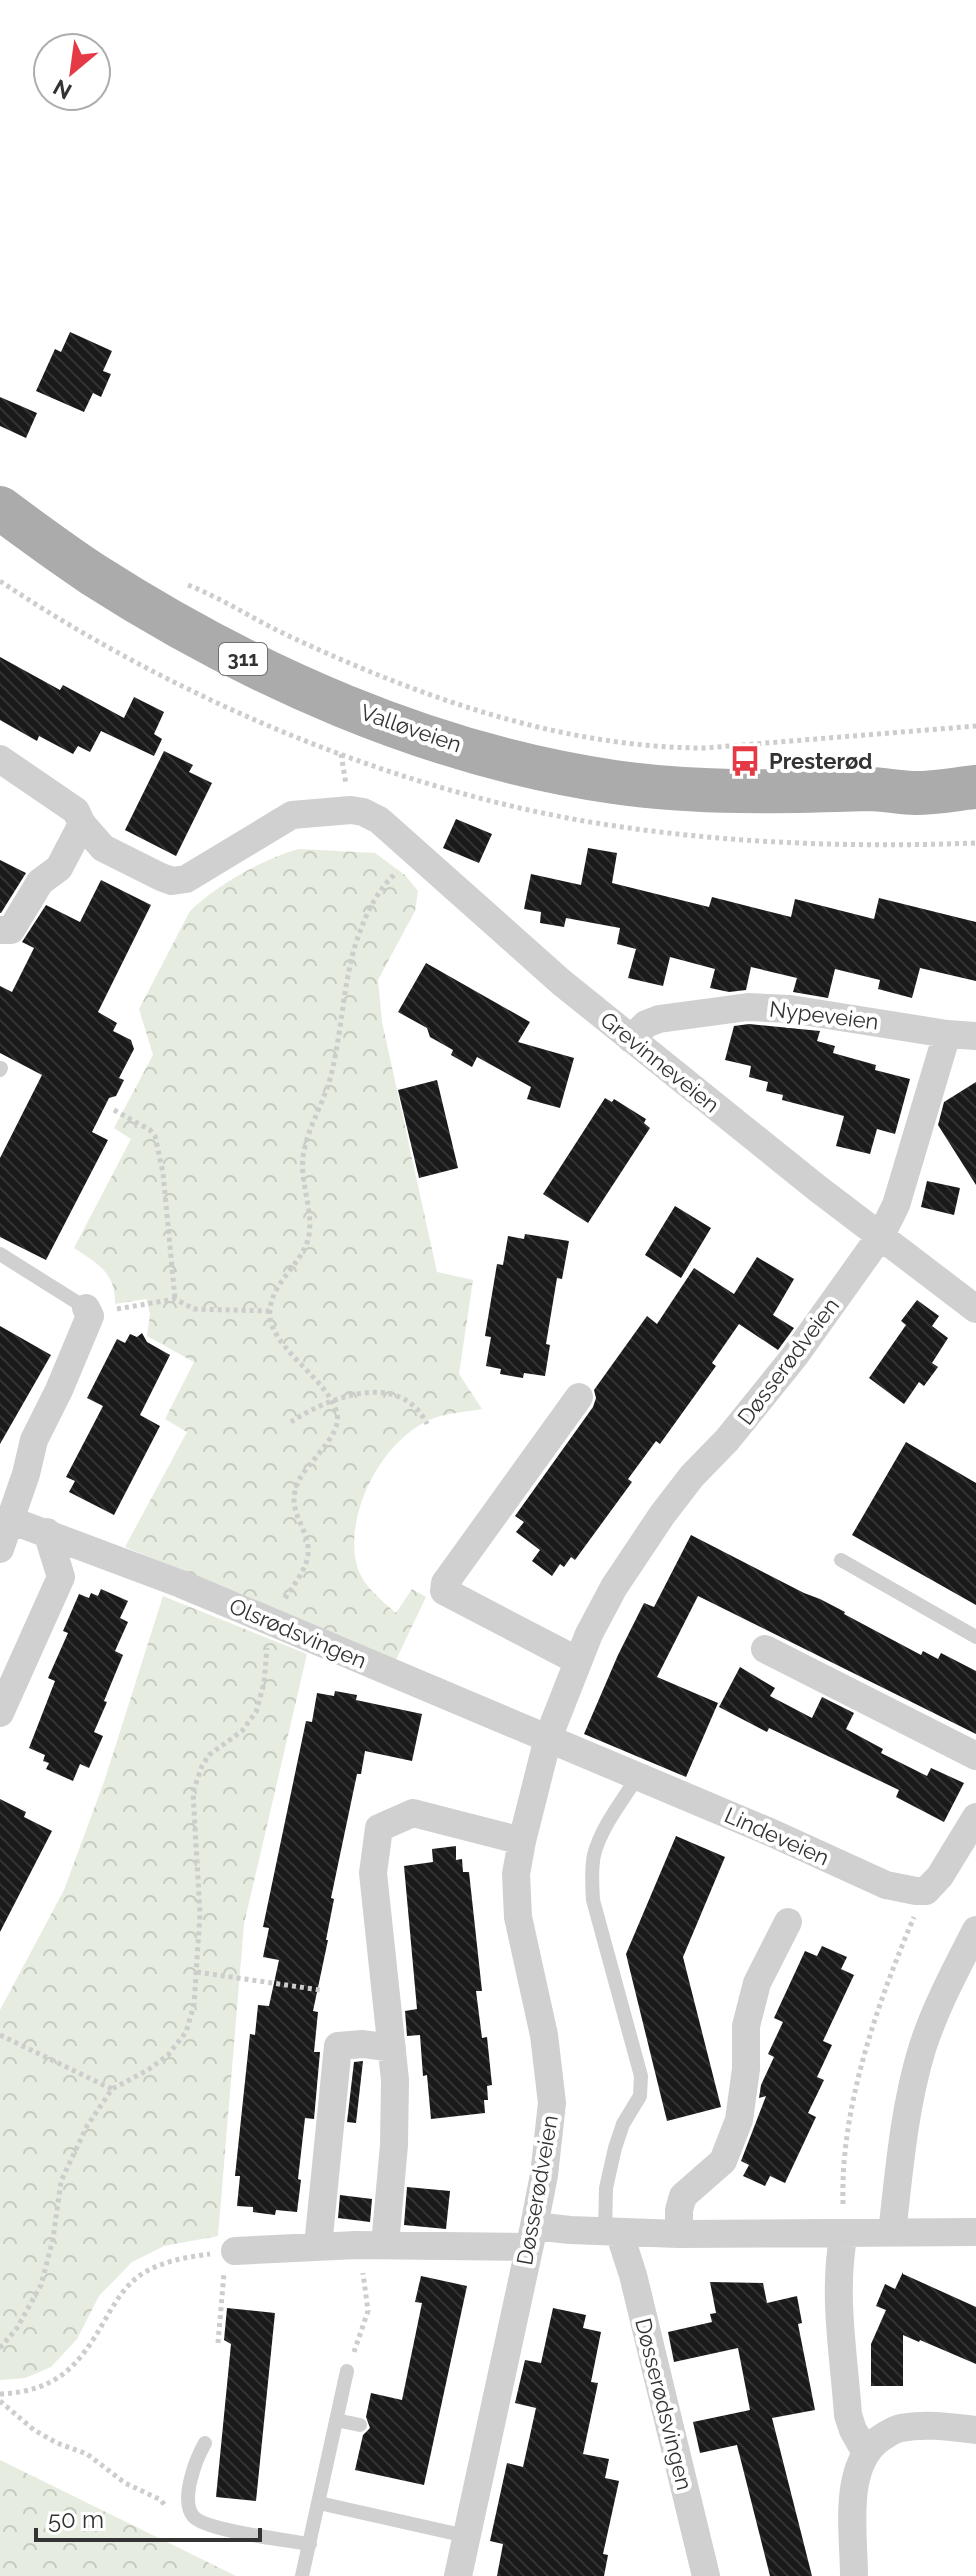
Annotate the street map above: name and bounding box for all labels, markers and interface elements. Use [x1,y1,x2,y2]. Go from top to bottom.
north arrow [32,32,112,112]
text: N [49,74,76,105]
road number: 311 [219,643,267,675]
street label: Valløveien [357,699,465,757]
bus stop icon: Presterød [728,744,762,778]
place label: Presterød [769,748,872,774]
street label: Nypeveien [768,995,880,1035]
street label: Grevinneveien [595,1006,725,1118]
street label: Døsserødveien [732,1293,844,1429]
street label: Olsrødsvingen [226,1592,370,1674]
street label: Lindeveien [721,1801,833,1871]
street label: Døsserødveien [511,2113,563,2267]
street label: Døsserødsvingen [630,2315,698,2493]
scale bar [36,2492,260,2542]
text: 50 m [48,2505,104,2534]

